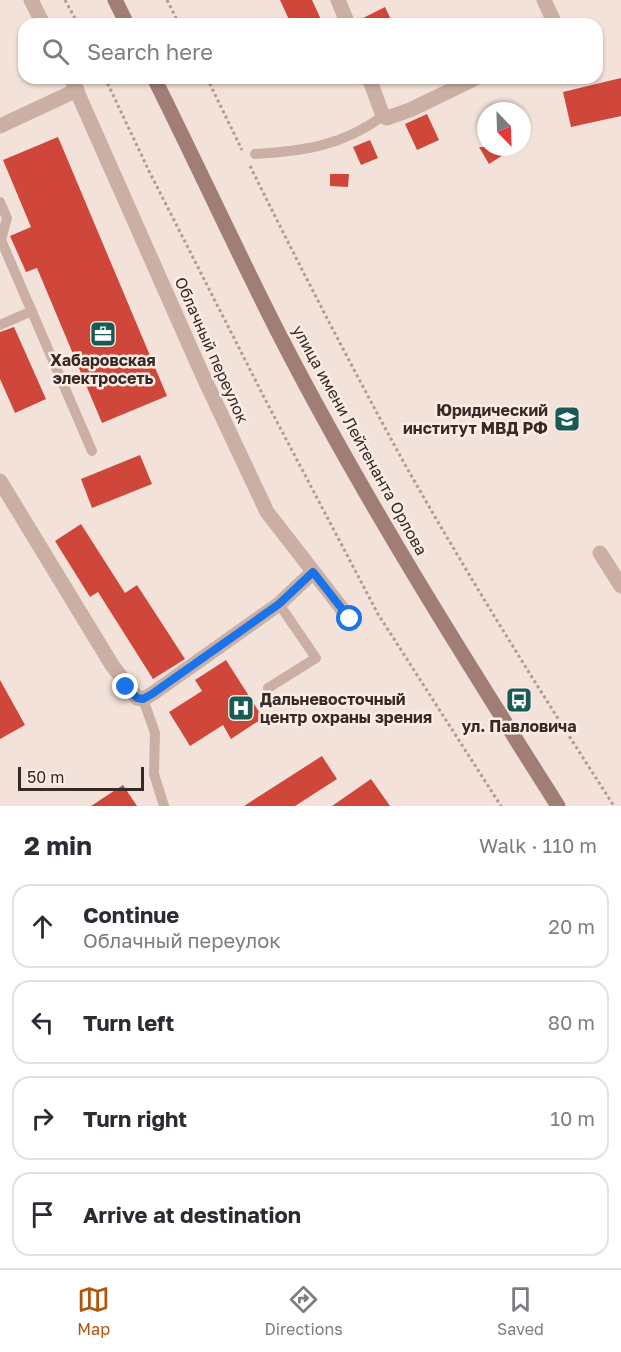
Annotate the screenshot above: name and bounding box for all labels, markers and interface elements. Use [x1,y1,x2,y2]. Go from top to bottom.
search box [18,18,603,84]
icon: search [39,35,72,68]
text: Search here [87,38,213,65]
north arrow [477,102,531,156]
street label: Облачный переулок [171,274,253,426]
office icon: Хабаровская электросеть [88,319,118,349]
street label: улица имени Лейтенанта Орлова [288,321,432,559]
place label: Хабаровская электросеть [50,350,156,388]
place label: Юридический институт МВД РФ [403,400,548,438]
school or university icon: Юридический институт МВД РФ [552,404,582,434]
route start [336,605,362,631]
route end [112,673,138,699]
bus stop icon: ул. Павловича [504,685,534,715]
place label: Дальневосточный центр охраны зрения [260,689,432,727]
hospital icon: Дальневосточный центр охраны зрения [226,693,256,723]
place label: ул. Павловича [461,716,577,736]
scale bar [18,764,144,792]
text: 50 m [27,767,64,787]
text: 2 min [24,830,92,861]
text: Walk · 110 m [479,833,597,857]
text: Continue [83,901,179,928]
icon: ahead [26,910,59,943]
text: 20 m [548,914,595,938]
text: Облачный переулок [83,928,281,952]
icon: left [26,1006,59,1039]
text: Turn left [83,1009,174,1036]
text: 80 m [548,1010,595,1034]
icon: right [26,1102,59,1135]
text: Turn right [83,1105,187,1132]
text: 10 m [550,1106,595,1130]
icon: arrive [26,1198,59,1231]
text: Arrive at destination [83,1201,301,1228]
tab: Map [77,1283,110,1339]
tab: Directions [265,1283,343,1339]
tab: Saved [497,1283,544,1339]

